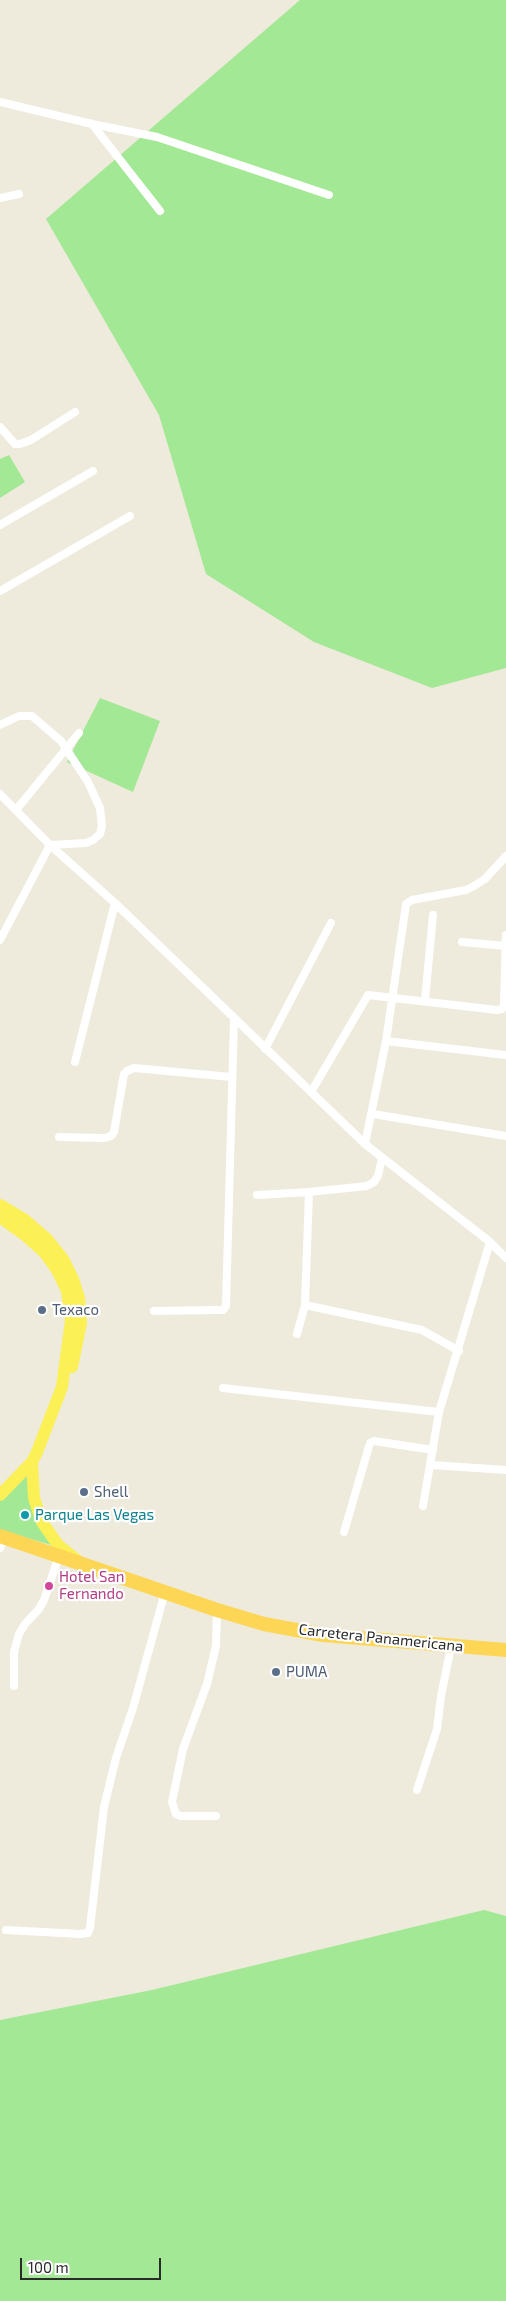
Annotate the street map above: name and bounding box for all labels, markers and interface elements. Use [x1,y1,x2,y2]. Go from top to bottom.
place label: Texaco [52,1301,99,1319]
marker: Texaco [36,1304,48,1316]
place label: Shell [94,1483,128,1501]
marker: Shell [78,1486,90,1498]
place label: Parque Las Vegas [35,1506,154,1524]
marker: Parque Las Vegas [19,1509,31,1521]
place label: Hotel San Fernando [59,1568,124,1603]
marker: Hotel San Fernando [43,1580,55,1592]
street label: Carretera Panamericana [298,1620,464,1656]
place label: PUMA [286,1663,327,1681]
marker: PUMA [270,1666,282,1678]
scale bar [22,2248,164,2280]
text: 100 m [28,2258,69,2276]

